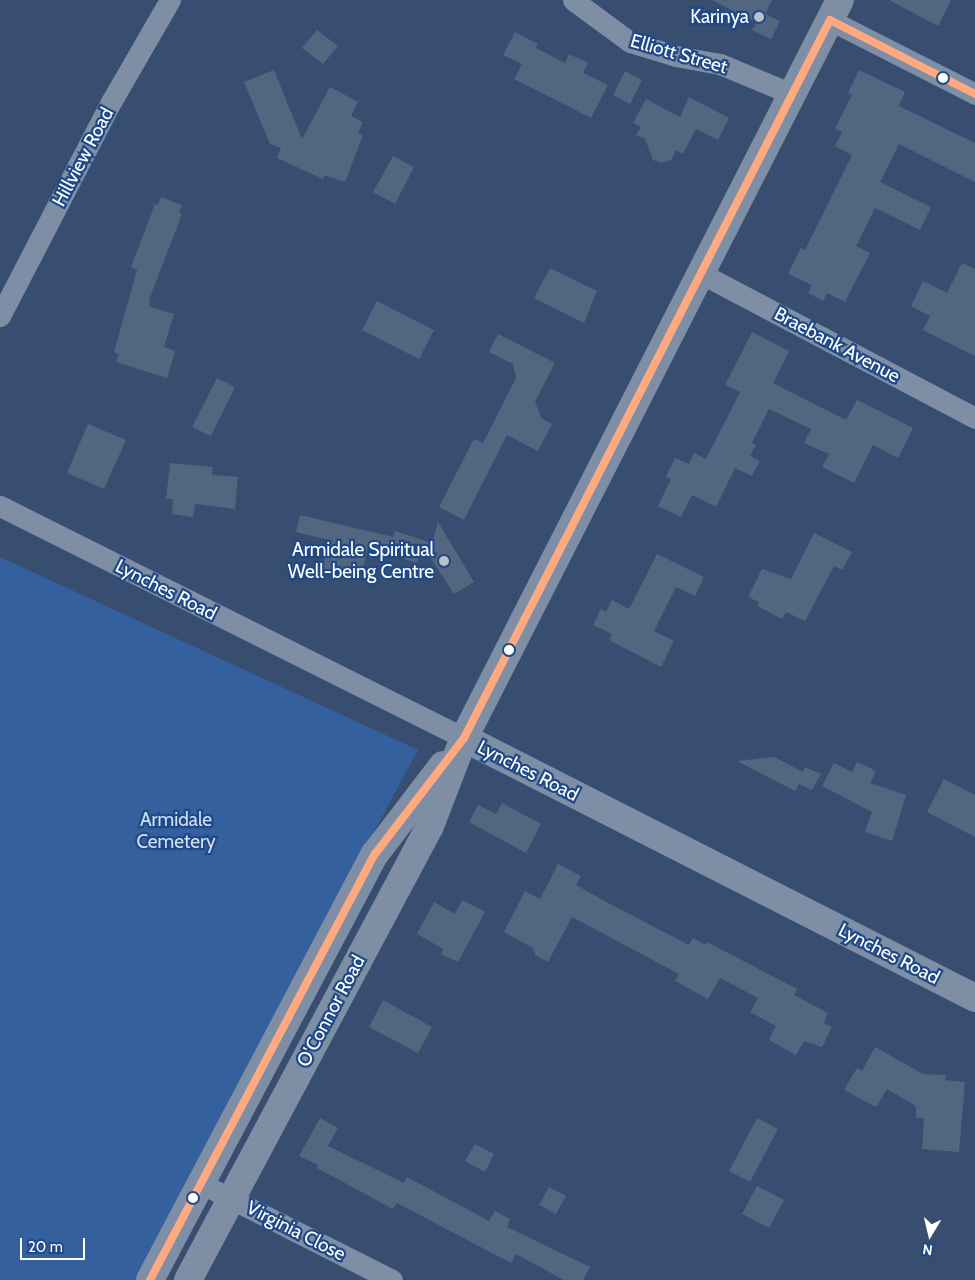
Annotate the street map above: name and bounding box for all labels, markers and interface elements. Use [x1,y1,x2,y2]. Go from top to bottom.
place label: Karinya [690,6,749,28]
marker: Karinya [753,11,765,23]
street label: Elliott Street [628,29,730,79]
unlabelled marker [938,73,948,83]
street label: Hillview Road [47,104,119,210]
street label: Braebank Avenue [770,302,904,388]
place label: Armidale Spiritual Well-being Centre [288,539,434,583]
street label: Lynches Road [112,555,220,625]
marker: Armidale Spiritual Well-being Centre [438,555,450,567]
unlabelled marker [504,645,514,655]
street label: Lynches Road [474,736,582,806]
park label: Armidale Cemetery [136,809,216,853]
street label: Lynches Road [835,919,943,989]
street label: O'Connor Road [292,951,370,1071]
unlabelled marker [188,1193,198,1203]
street label: Virginia Close [243,1196,349,1266]
north arrow [905,1210,955,1260]
scale bar [22,1228,88,1260]
text: 20 m [28,1238,63,1256]
text: N [921,1240,934,1259]

